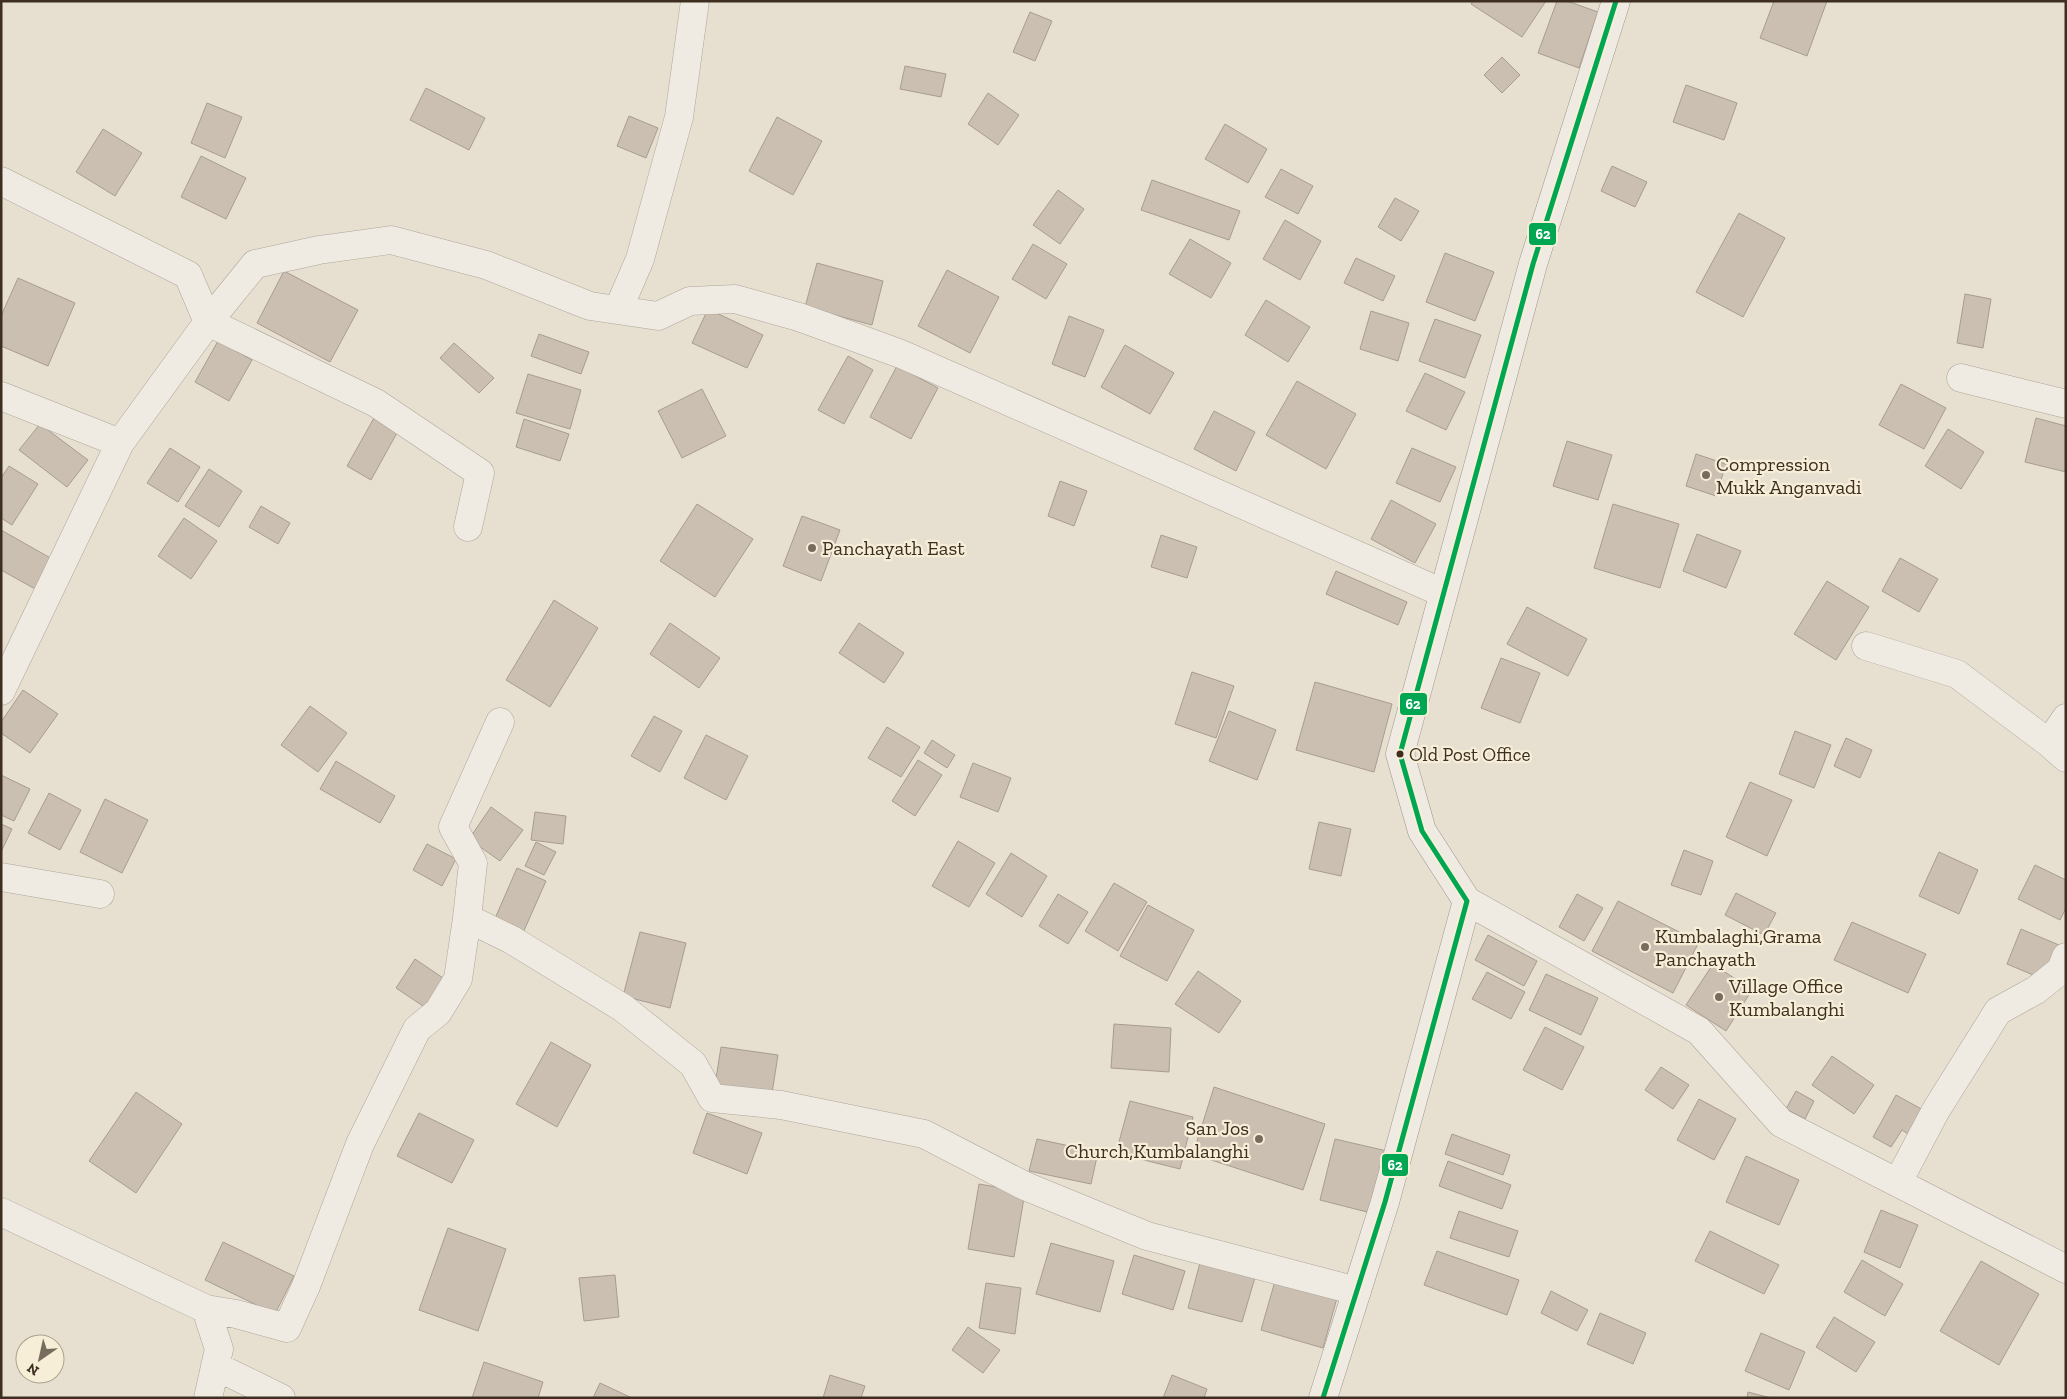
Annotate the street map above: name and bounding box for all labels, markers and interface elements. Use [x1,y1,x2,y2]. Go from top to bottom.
line badge: 62 [1528,222,1557,246]
text: 62 [1535,226,1551,243]
place label: Compression Mukk Anganvadi [1716,452,1862,499]
marker: Compression Mukk Anganvadi [1700,469,1712,481]
place label: Panchayath East [822,536,965,560]
marker: Panchayath East [806,542,818,554]
line badge: 62 [1399,692,1428,716]
text: 62 [1405,696,1421,713]
place label: Old Post Office [1409,743,1530,766]
marker: Old Post Office [1395,749,1405,759]
place label: Kumbalaghi,Grama Panchayath [1655,924,1822,971]
marker: Kumbalaghi,Grama Panchayath [1639,941,1651,953]
place label: Village Office Kumbalanghi [1728,974,1845,1021]
marker: Village Office Kumbalanghi [1713,991,1725,1003]
place label: San Jos Church,Kumbalanghi [1065,1116,1249,1163]
marker: San Jos Church,Kumbalanghi [1253,1133,1265,1145]
line badge: 62 [1381,1153,1409,1177]
text: 62 [1387,1157,1403,1174]
north arrow [15,1334,65,1384]
text: N [24,1359,42,1379]

